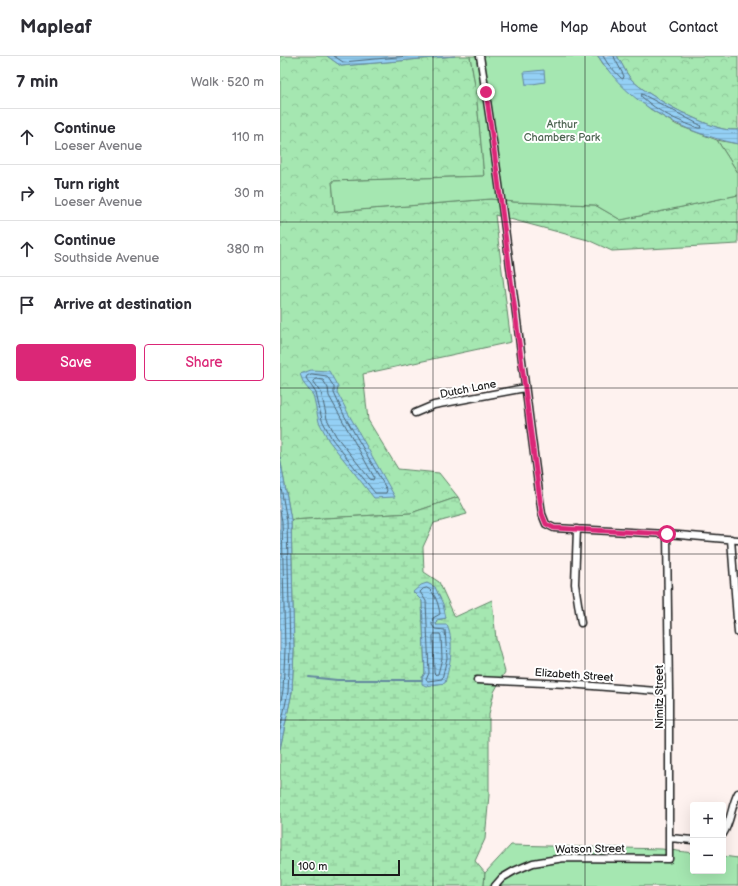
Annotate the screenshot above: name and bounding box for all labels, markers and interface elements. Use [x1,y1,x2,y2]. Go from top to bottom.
text: Mapleaf [20,16,92,39]
text: Home [500,19,538,36]
text: Map [560,19,588,36]
text: About [610,19,647,36]
text: Contact [669,19,718,36]
text: 7 min [16,72,58,92]
text: Walk · 520 m [191,74,264,90]
route end [477,83,495,101]
park label: Arthur Chambers Park [524,118,601,144]
text: Continue [54,119,116,138]
icon: ahead [16,126,38,148]
text: 110 m [232,129,264,145]
text: Loeser Avenue [54,138,142,154]
text: Turn right [54,175,119,194]
icon: right [16,182,38,204]
text: 30 m [234,185,264,201]
text: Loeser Avenue [54,194,142,210]
text: Continue [54,231,116,250]
icon: ahead [16,238,38,260]
text: 380 m [227,241,264,257]
text: Southside Avenue [54,250,159,266]
icon: arrive [16,294,38,316]
text: Arrive at destination [54,295,192,314]
button: Save [16,344,136,381]
button: Share [144,344,264,381]
street label: Dutch Lane [439,377,498,401]
route start [658,525,676,543]
street label: Nimitz Street [653,664,666,729]
street label: Elizabeth Street [534,666,614,684]
map controls [690,802,726,874]
button: + [690,802,726,838]
button: − [690,838,726,874]
street label: Watson Street [555,842,626,856]
scale bar [292,858,400,877]
text: 100 m [298,860,327,873]

